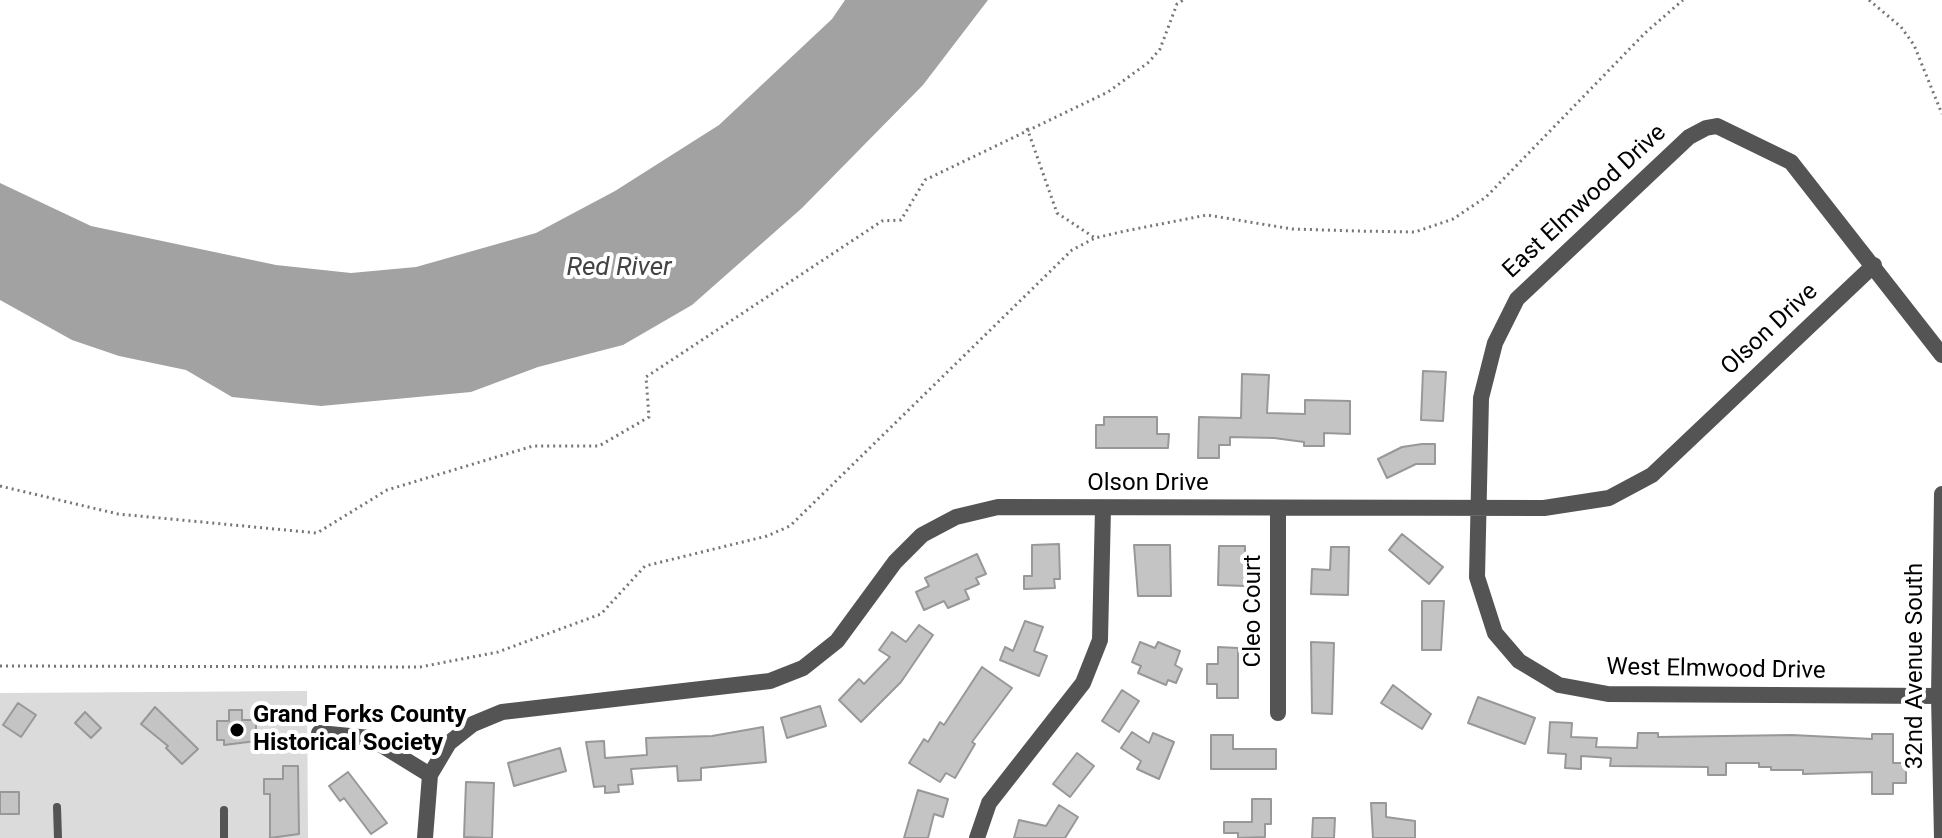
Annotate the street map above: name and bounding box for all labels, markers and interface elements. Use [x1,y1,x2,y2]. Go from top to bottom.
street label: East Elmwood Drive [1498,119,1672,285]
water label: Red River [566,252,672,284]
street label: Olson Drive [1716,278,1824,382]
street label: Olson Drive [1087,470,1209,498]
street label: Cleo Court [1240,555,1268,667]
street label: 32nd Avenue South [1902,563,1930,769]
street label: West Elmwood Drive [1606,654,1826,686]
place label: Grand Forks County Historical Society [253,702,466,758]
marker: Grand Forks County Historical Society [228,721,246,739]

